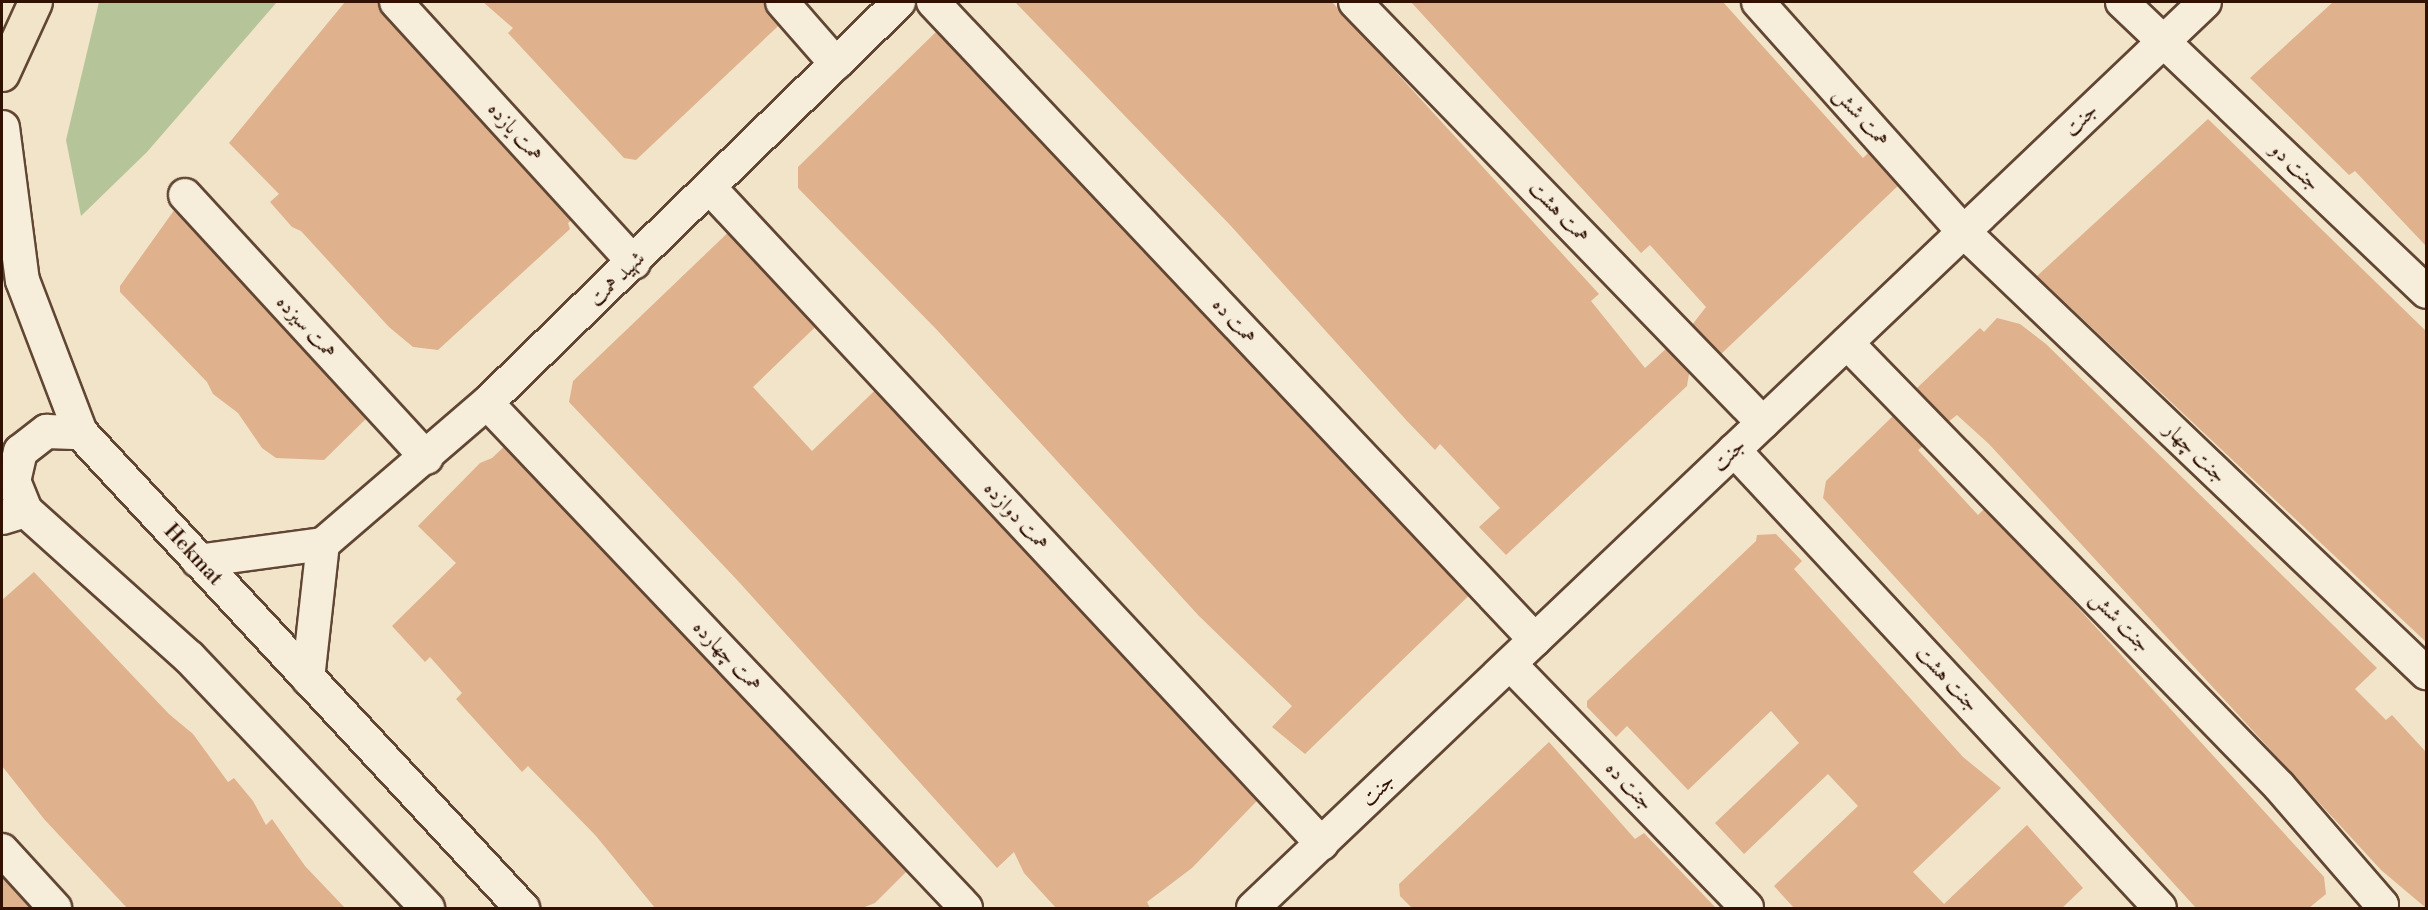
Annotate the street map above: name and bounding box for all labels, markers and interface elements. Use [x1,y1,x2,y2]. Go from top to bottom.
street label: همت شش [1828,82,1894,152]
street label: همت یازده [482,97,548,167]
street label: جنت [2059,98,2103,142]
street label: جنت دو [2265,137,2325,197]
street label: همت هشت [1523,176,1595,248]
street label: شهید همت [584,246,650,312]
street label: همت سیزده [270,290,342,364]
street label: همت ده [1206,293,1262,349]
street label: جنت چهار [2159,417,2231,489]
street label: جنت [1707,433,1751,477]
street label: همت دوازده [978,476,1054,556]
street label: Hekmat [158,519,228,591]
street label: جنت شش [2084,586,2156,658]
street label: همت چهارده [687,615,767,697]
street label: جنت هشت [1910,641,1984,717]
street label: جنت ده [1599,756,1659,816]
street label: جنت [1356,768,1400,812]

